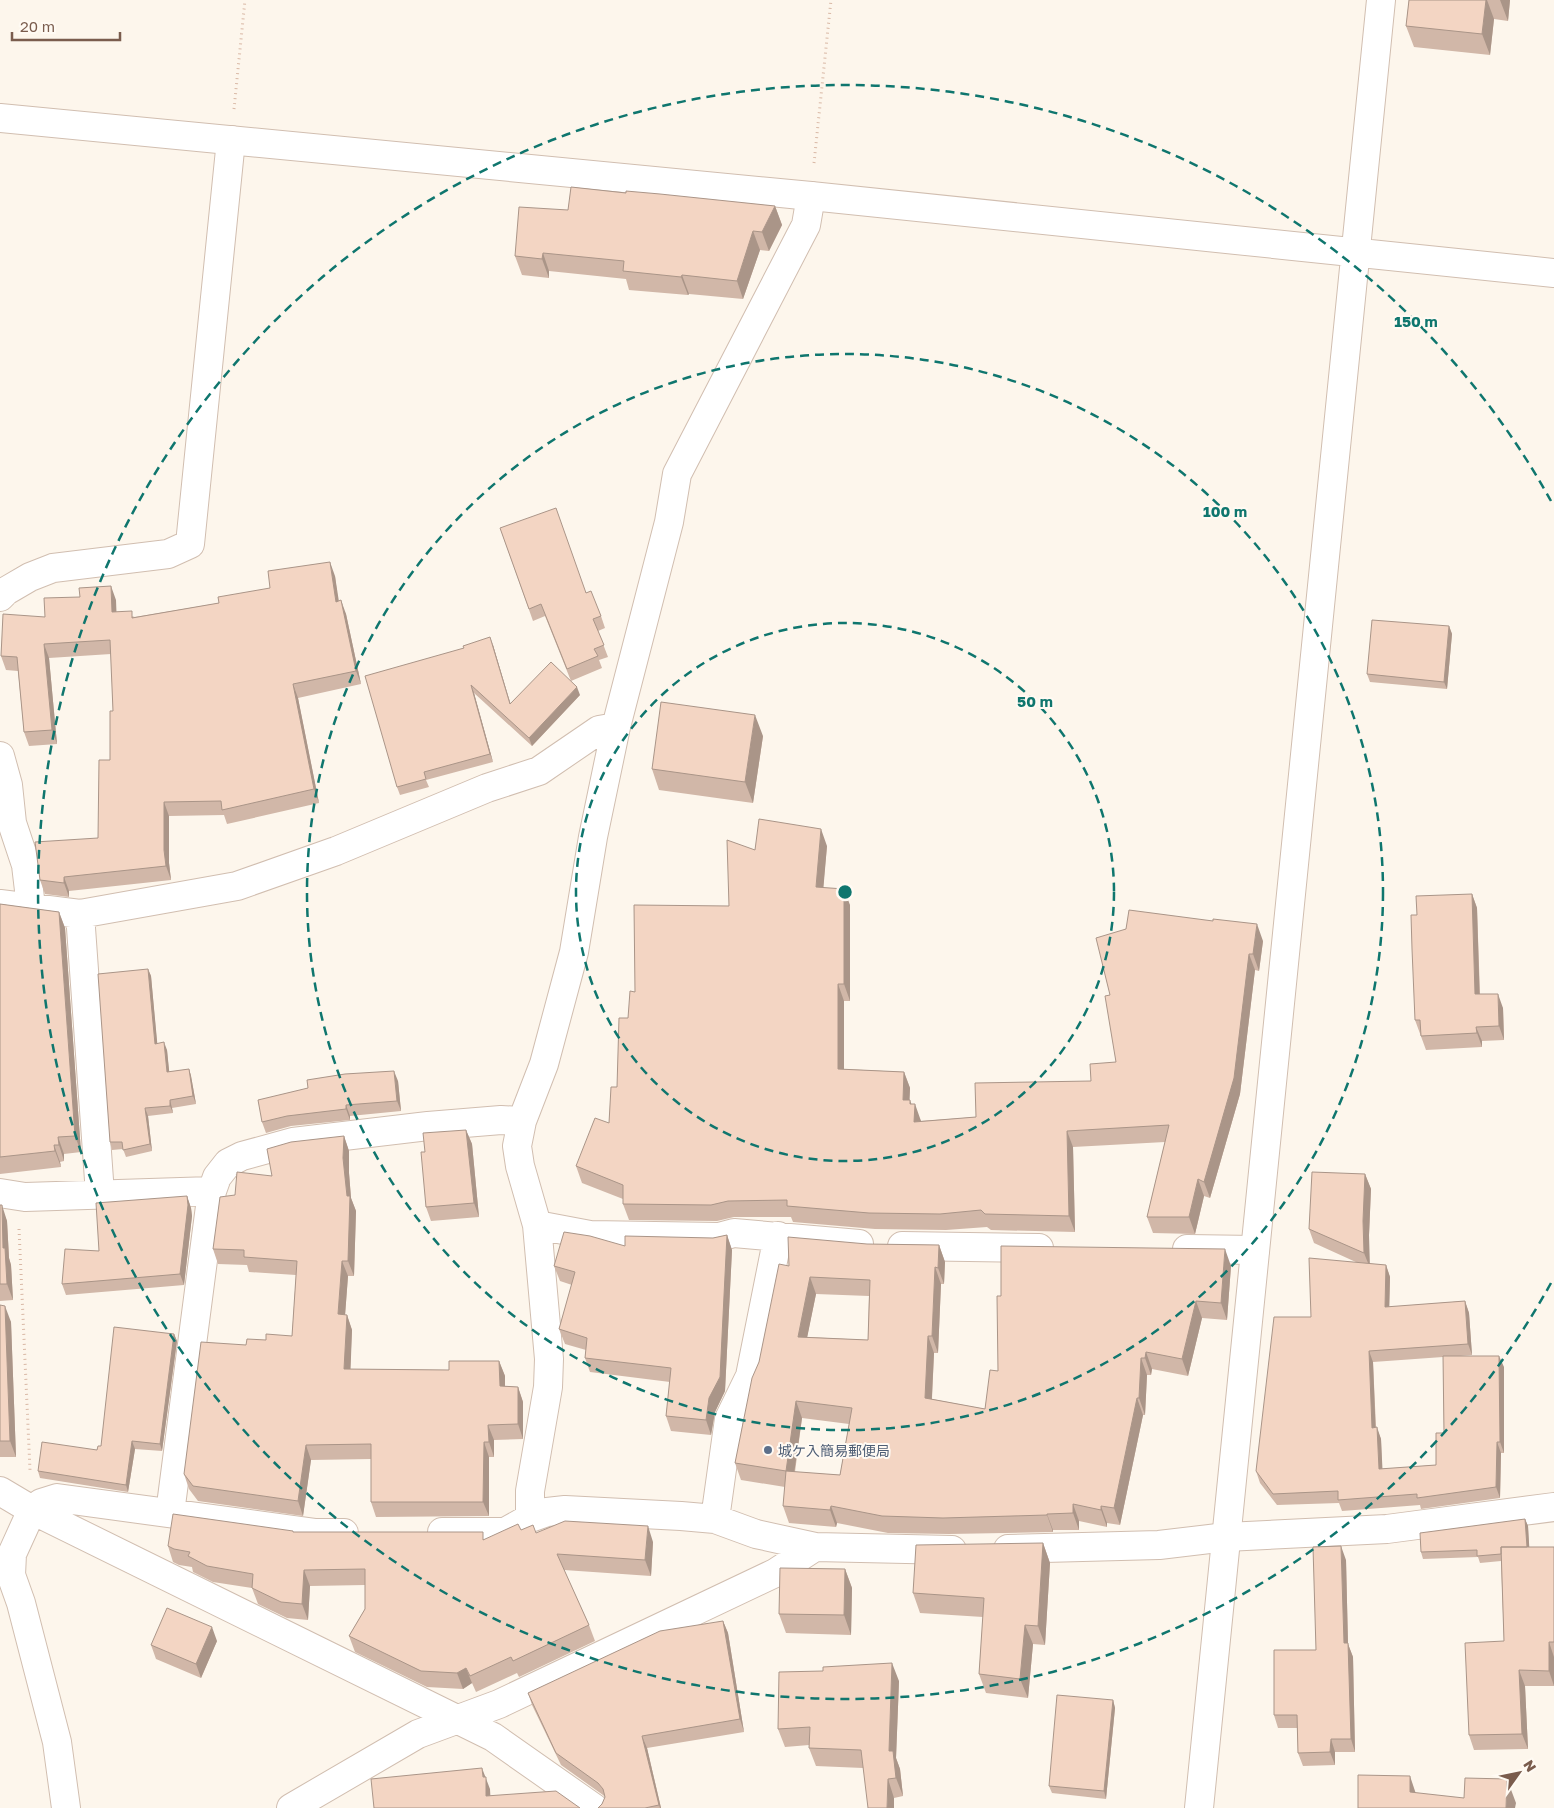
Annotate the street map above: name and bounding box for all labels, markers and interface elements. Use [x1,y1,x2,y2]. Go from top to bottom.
scale bar [12,10,120,42]
text: 20 m [20,17,55,35]
text: 150 m [1394,312,1438,330]
text: 100 m [1203,502,1247,520]
text: 50 m [1017,692,1053,710]
centre of rings [836,883,854,901]
place label: 城ケ入簡易郵便局 [778,1442,890,1459]
marker: 城ケ入簡易郵便局 [762,1444,774,1456]
north arrow [1494,1748,1544,1798]
text: N [1520,1757,1540,1775]

